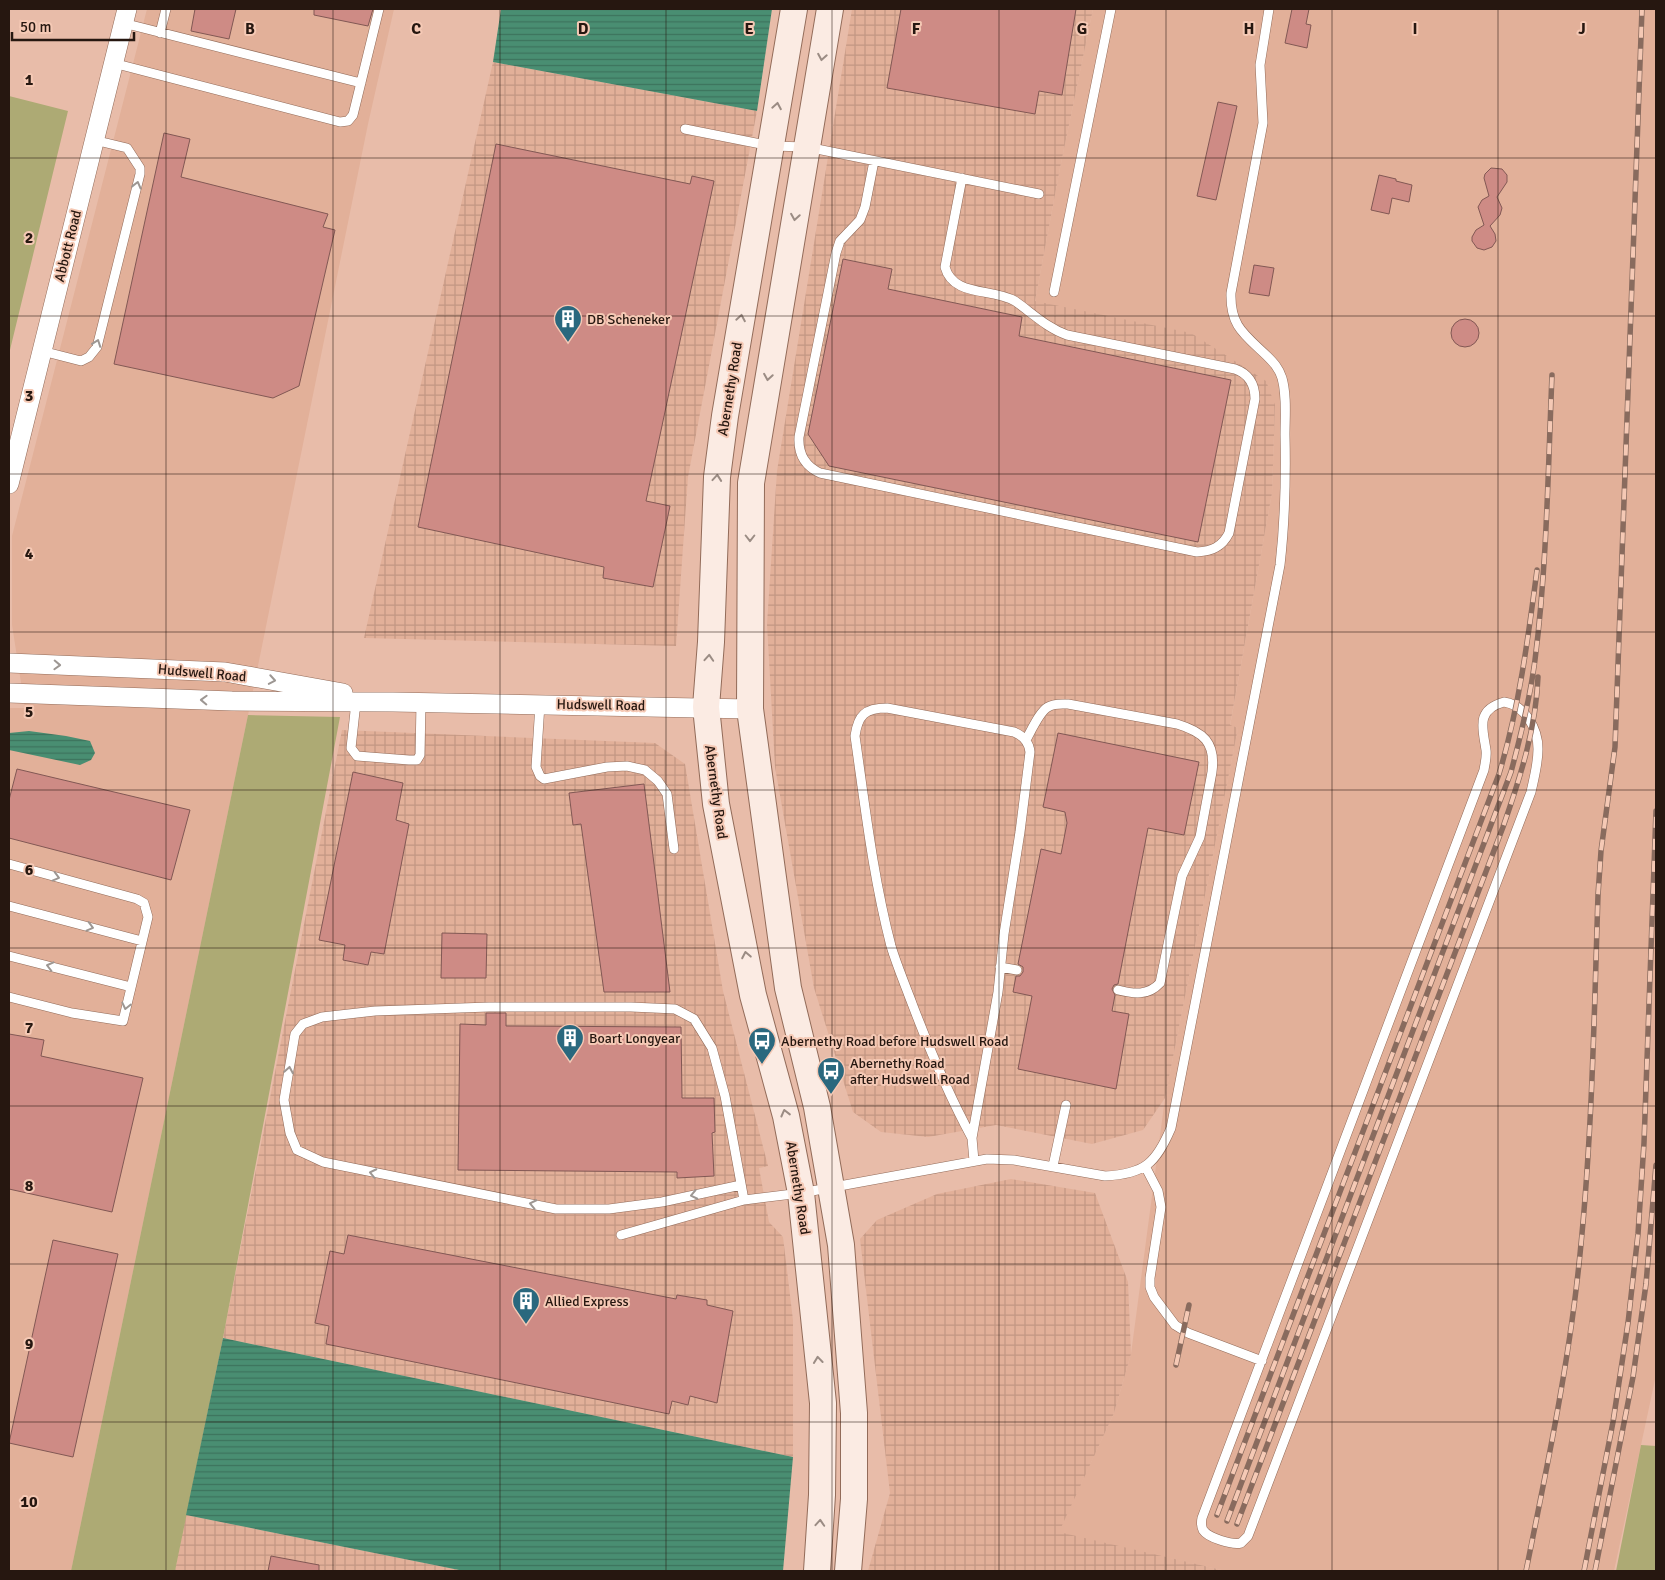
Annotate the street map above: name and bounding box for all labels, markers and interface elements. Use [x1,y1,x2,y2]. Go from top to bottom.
scale bar [12,10,135,42]
text: 50 m [20,18,51,36]
text: B [245,19,255,39]
text: C [411,19,421,39]
text: D [578,19,589,39]
text: E [744,19,754,39]
text: F [912,19,921,39]
text: G [1077,19,1087,39]
text: H [1244,19,1254,39]
text: I [1412,19,1418,39]
text: J [1578,19,1586,39]
one-way arrow [817,52,827,61]
text: 1 [25,70,34,90]
one-way arrow [772,101,782,110]
one-way arrow [131,181,142,190]
street label: Abbott Road [51,208,85,284]
one-way arrow [790,213,801,221]
text: 2 [25,228,33,248]
building icon: DB Scheneker [553,304,583,343]
place label: DB Scheneker [587,311,671,328]
one-way arrow [736,313,746,322]
one-way arrow [91,339,101,347]
street label: Abernethy Road [714,341,746,437]
one-way arrow [764,373,774,382]
text: 3 [25,386,33,406]
one-way arrow [711,474,722,482]
one-way arrow [745,535,755,543]
text: 4 [25,544,34,564]
one-way arrow [704,654,715,662]
one-way arrow [54,659,62,670]
street label: Hudswell Road [157,661,247,685]
one-way arrow [267,675,276,685]
one-way arrow [200,695,208,706]
street label: Hudswell Road [557,696,645,714]
text: 5 [25,702,33,722]
street label: Abernethy Road [701,744,731,840]
text: 6 [25,860,34,880]
one-way arrow [51,871,59,881]
one-way arrow [85,922,93,932]
one-way arrow [741,951,751,960]
one-way arrow [45,961,54,972]
one-way arrow [121,1001,132,1010]
text: 7 [25,1018,34,1038]
building icon: Boart Longyear [555,1023,585,1062]
bus stop icon: Abernethy Road before Hudswell Road [747,1026,777,1065]
place label: Boart Longyear [589,1030,681,1047]
place label: Abernethy Road before Hudswell Road [781,1033,1009,1050]
place label: Abernethy Road after Hudswell Road [850,1055,970,1088]
bus stop icon: Abernethy Road after Hudswell Road [816,1056,846,1095]
one-way arrow [283,1066,293,1075]
one-way arrow [780,1108,791,1117]
street label: Abernethy Road [782,1140,814,1236]
one-way arrow [369,1169,378,1179]
text: 8 [25,1176,34,1196]
one-way arrow [689,1189,698,1200]
one-way arrow [529,1199,537,1210]
building icon: Allied Express [511,1286,541,1325]
place label: Allied Express [545,1293,629,1310]
text: 9 [25,1334,34,1354]
one-way arrow [813,1356,824,1364]
text: 10 [20,1492,38,1512]
one-way arrow [815,1518,826,1526]

